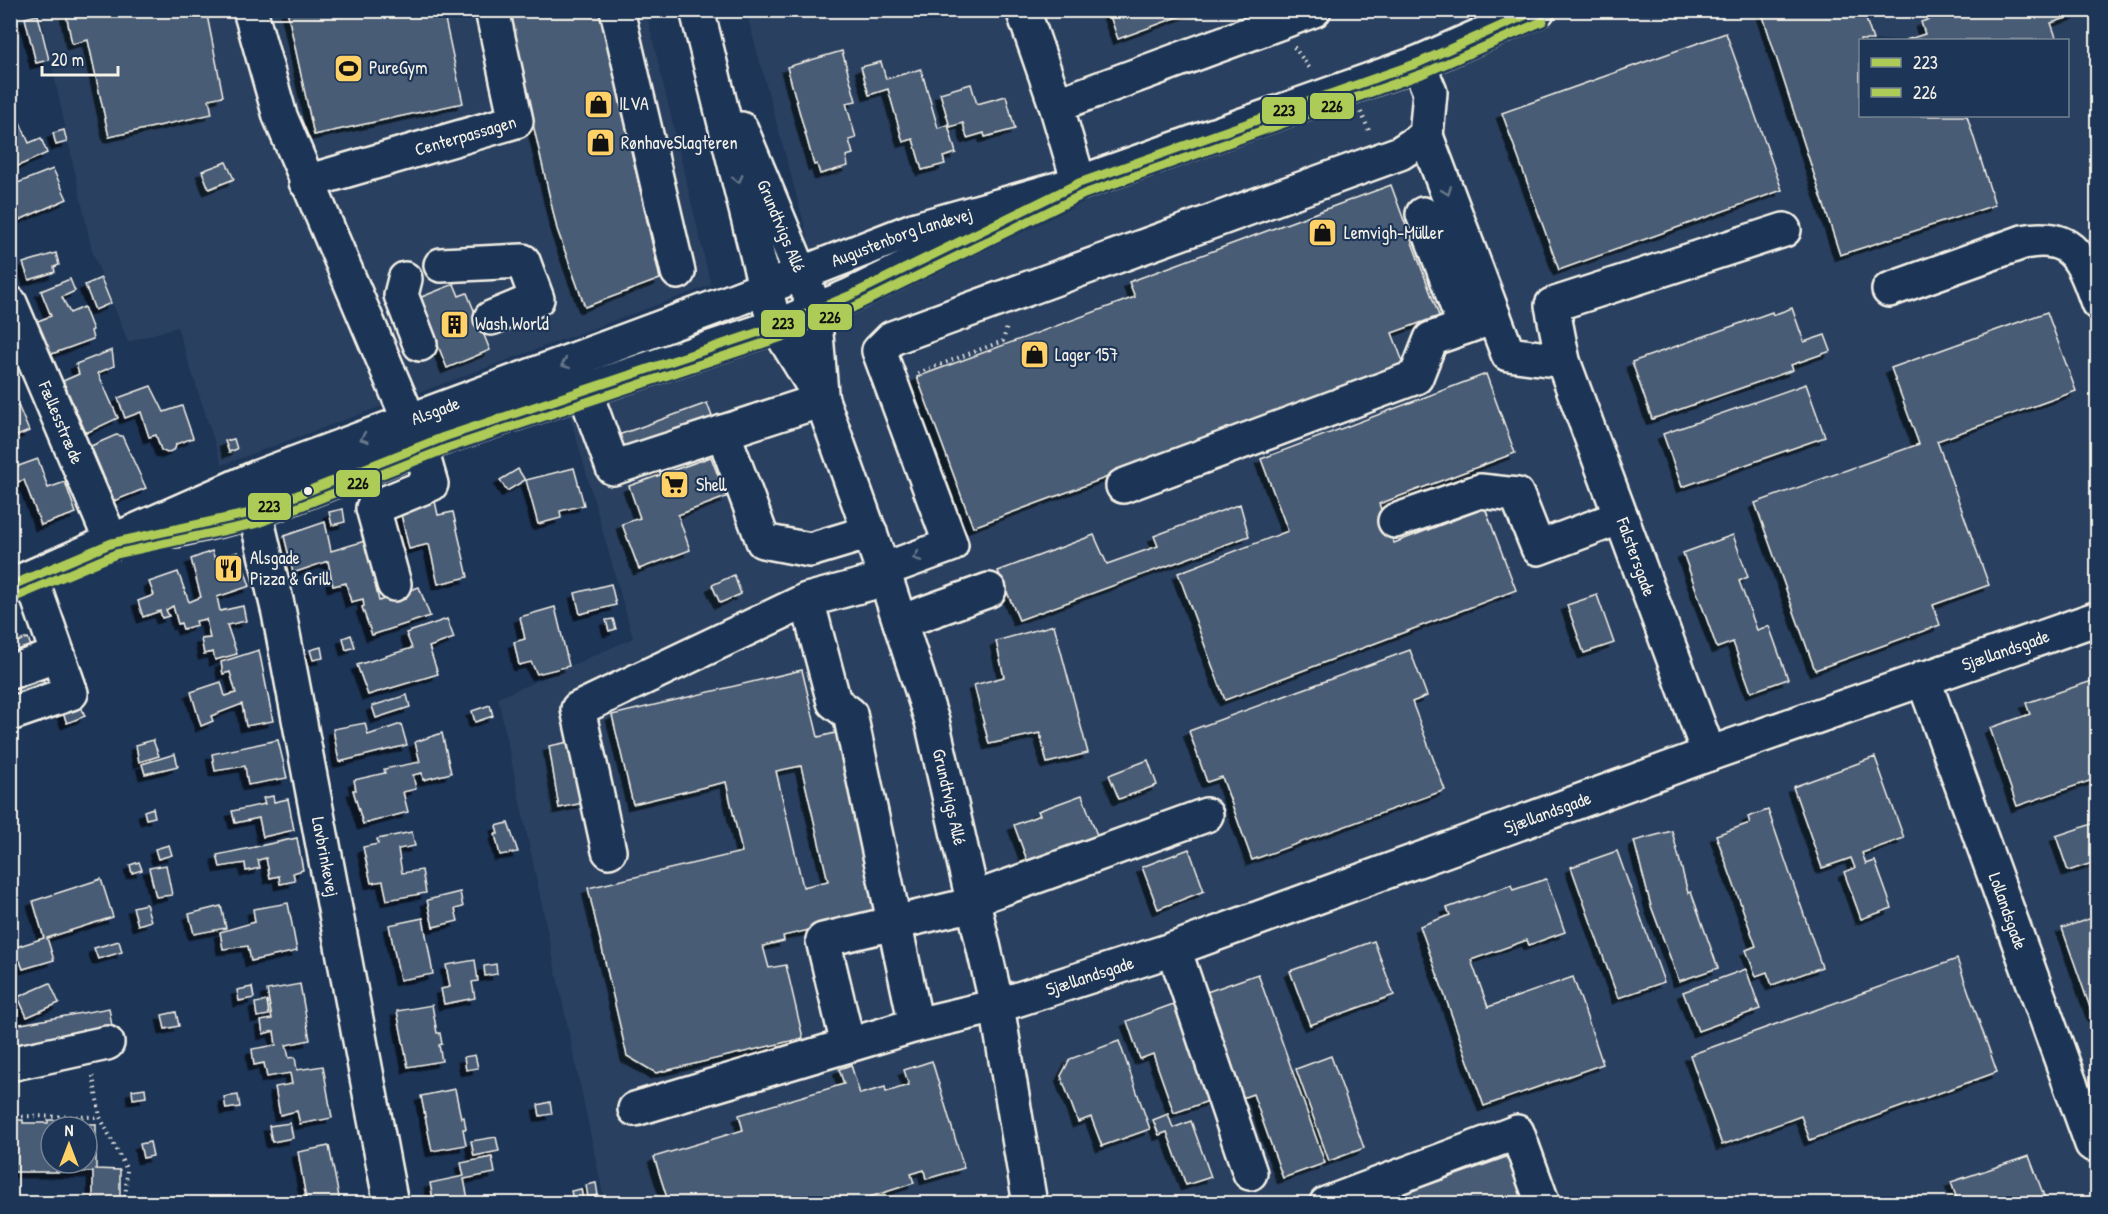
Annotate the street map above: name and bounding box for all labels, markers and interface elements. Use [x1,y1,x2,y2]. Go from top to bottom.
scale bar [42,39,118,77]
legend [1859,39,2069,117]
text: 20 m [51,47,84,72]
text: 223 [1913,50,1938,75]
sports icon: PureGym [332,52,364,84]
place label: PureGym [369,55,427,80]
text: 226 [1913,80,1937,105]
shop icon: ILVA [582,88,614,120]
place label: ILVA [619,91,649,116]
line badge: 226 [1309,92,1355,120]
text: 226 [1321,95,1343,117]
line badge: 223 [1261,96,1307,125]
text: 223 [1273,99,1295,121]
street label: Centerpassagen [412,109,519,162]
shop icon: RønhaveSlagteren [584,127,616,159]
place label: RønhaveSlagteren [621,130,738,155]
one-way arrow [730,174,743,184]
street label: Grundtvigs Allé [751,176,812,276]
one-way arrow [1439,185,1452,195]
street label: Augustenborg Landevej [827,201,975,273]
shop icon: Lemvigh-Müller [1307,217,1339,249]
place label: Lemvigh-Müller [1344,220,1444,245]
line badge: 226 [807,303,853,331]
text: 226 [819,306,841,328]
building icon: Wash World [438,308,470,340]
line badge: 223 [760,309,806,338]
place label: Wash World [475,311,549,336]
text: 223 [772,312,794,334]
shop icon: Lager 157 [1018,339,1050,371]
place label: Lager 157 [1055,342,1118,367]
one-way arrow [560,357,571,369]
street label: Fællesstræde [32,376,90,468]
street label: Alsgade [407,390,463,431]
one-way arrow [359,431,370,443]
line badge: 226 [335,469,381,498]
supermarket icon: Shell [659,469,691,501]
text: 226 [347,472,369,494]
place label: Shell [696,472,727,497]
unlabelled marker [302,485,314,497]
line badge: 223 [247,492,292,521]
text: 223 [258,495,280,517]
street label: Falstersgade [1610,513,1662,600]
place label: Alsgade Pizza & Grill [250,545,331,591]
one-way arrow [912,550,923,563]
restaurant icon: Alsgade Pizza & Grill [213,552,245,584]
street label: Sjællandsgade [1958,623,2052,677]
street label: Grundtvigs Allé [927,746,973,848]
street label: Sjællandsgade [1500,785,1594,840]
street label: Lavbrinkevej [306,815,346,899]
street label: Lollandsgade [1983,869,2033,953]
street label: Sjællandsgade [1043,950,1137,1001]
north arrow [39,1115,99,1175]
text: N [65,1119,74,1141]

